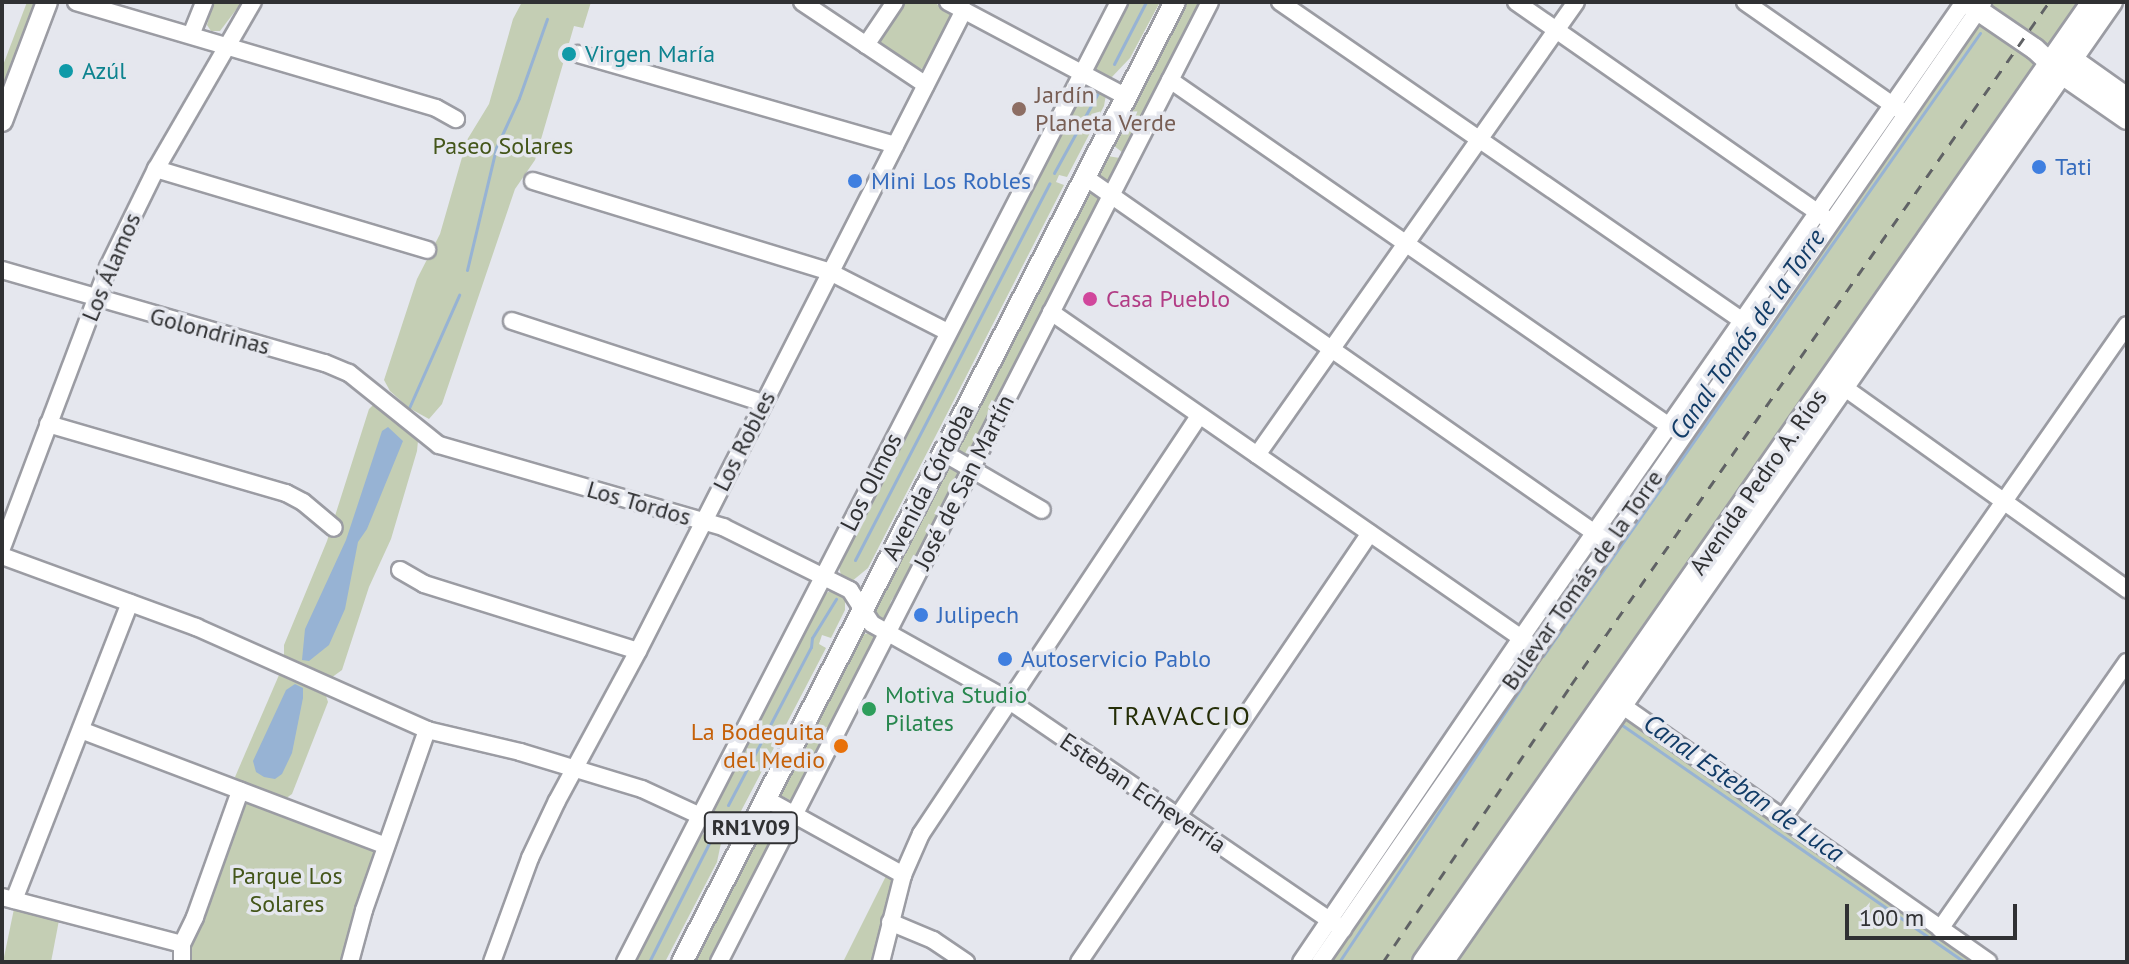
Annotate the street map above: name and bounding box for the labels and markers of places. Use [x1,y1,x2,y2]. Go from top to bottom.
place label: Virgen María [585,40,715,68]
marker: Virgen María [560,45,578,63]
place label: Azúl [82,57,126,85]
marker: Azúl [57,62,75,80]
place label: Jardín Planeta Verde [1035,81,1177,137]
marker: Jardín Planeta Verde [1010,100,1028,118]
place label: Tati [2055,153,2092,181]
marker: Tati [2030,158,2048,176]
place label: Mini Los Robles [871,167,1031,195]
marker: Mini Los Robles [846,172,864,190]
place label: Casa Pueblo [1106,285,1230,313]
marker: Casa Pueblo [1081,290,1099,308]
place label: Julipech [937,601,1019,629]
marker: Julipech [912,606,930,624]
place label: Autoservicio Pablo [1021,645,1211,673]
marker: Autoservicio Pablo [996,650,1014,668]
place label: Motiva Studio Pilates [885,681,1027,737]
marker: Motiva Studio Pilates [860,700,878,718]
place label: La Bodeguita del Medio [691,718,825,774]
marker: La Bodeguita del Medio [832,737,850,755]

